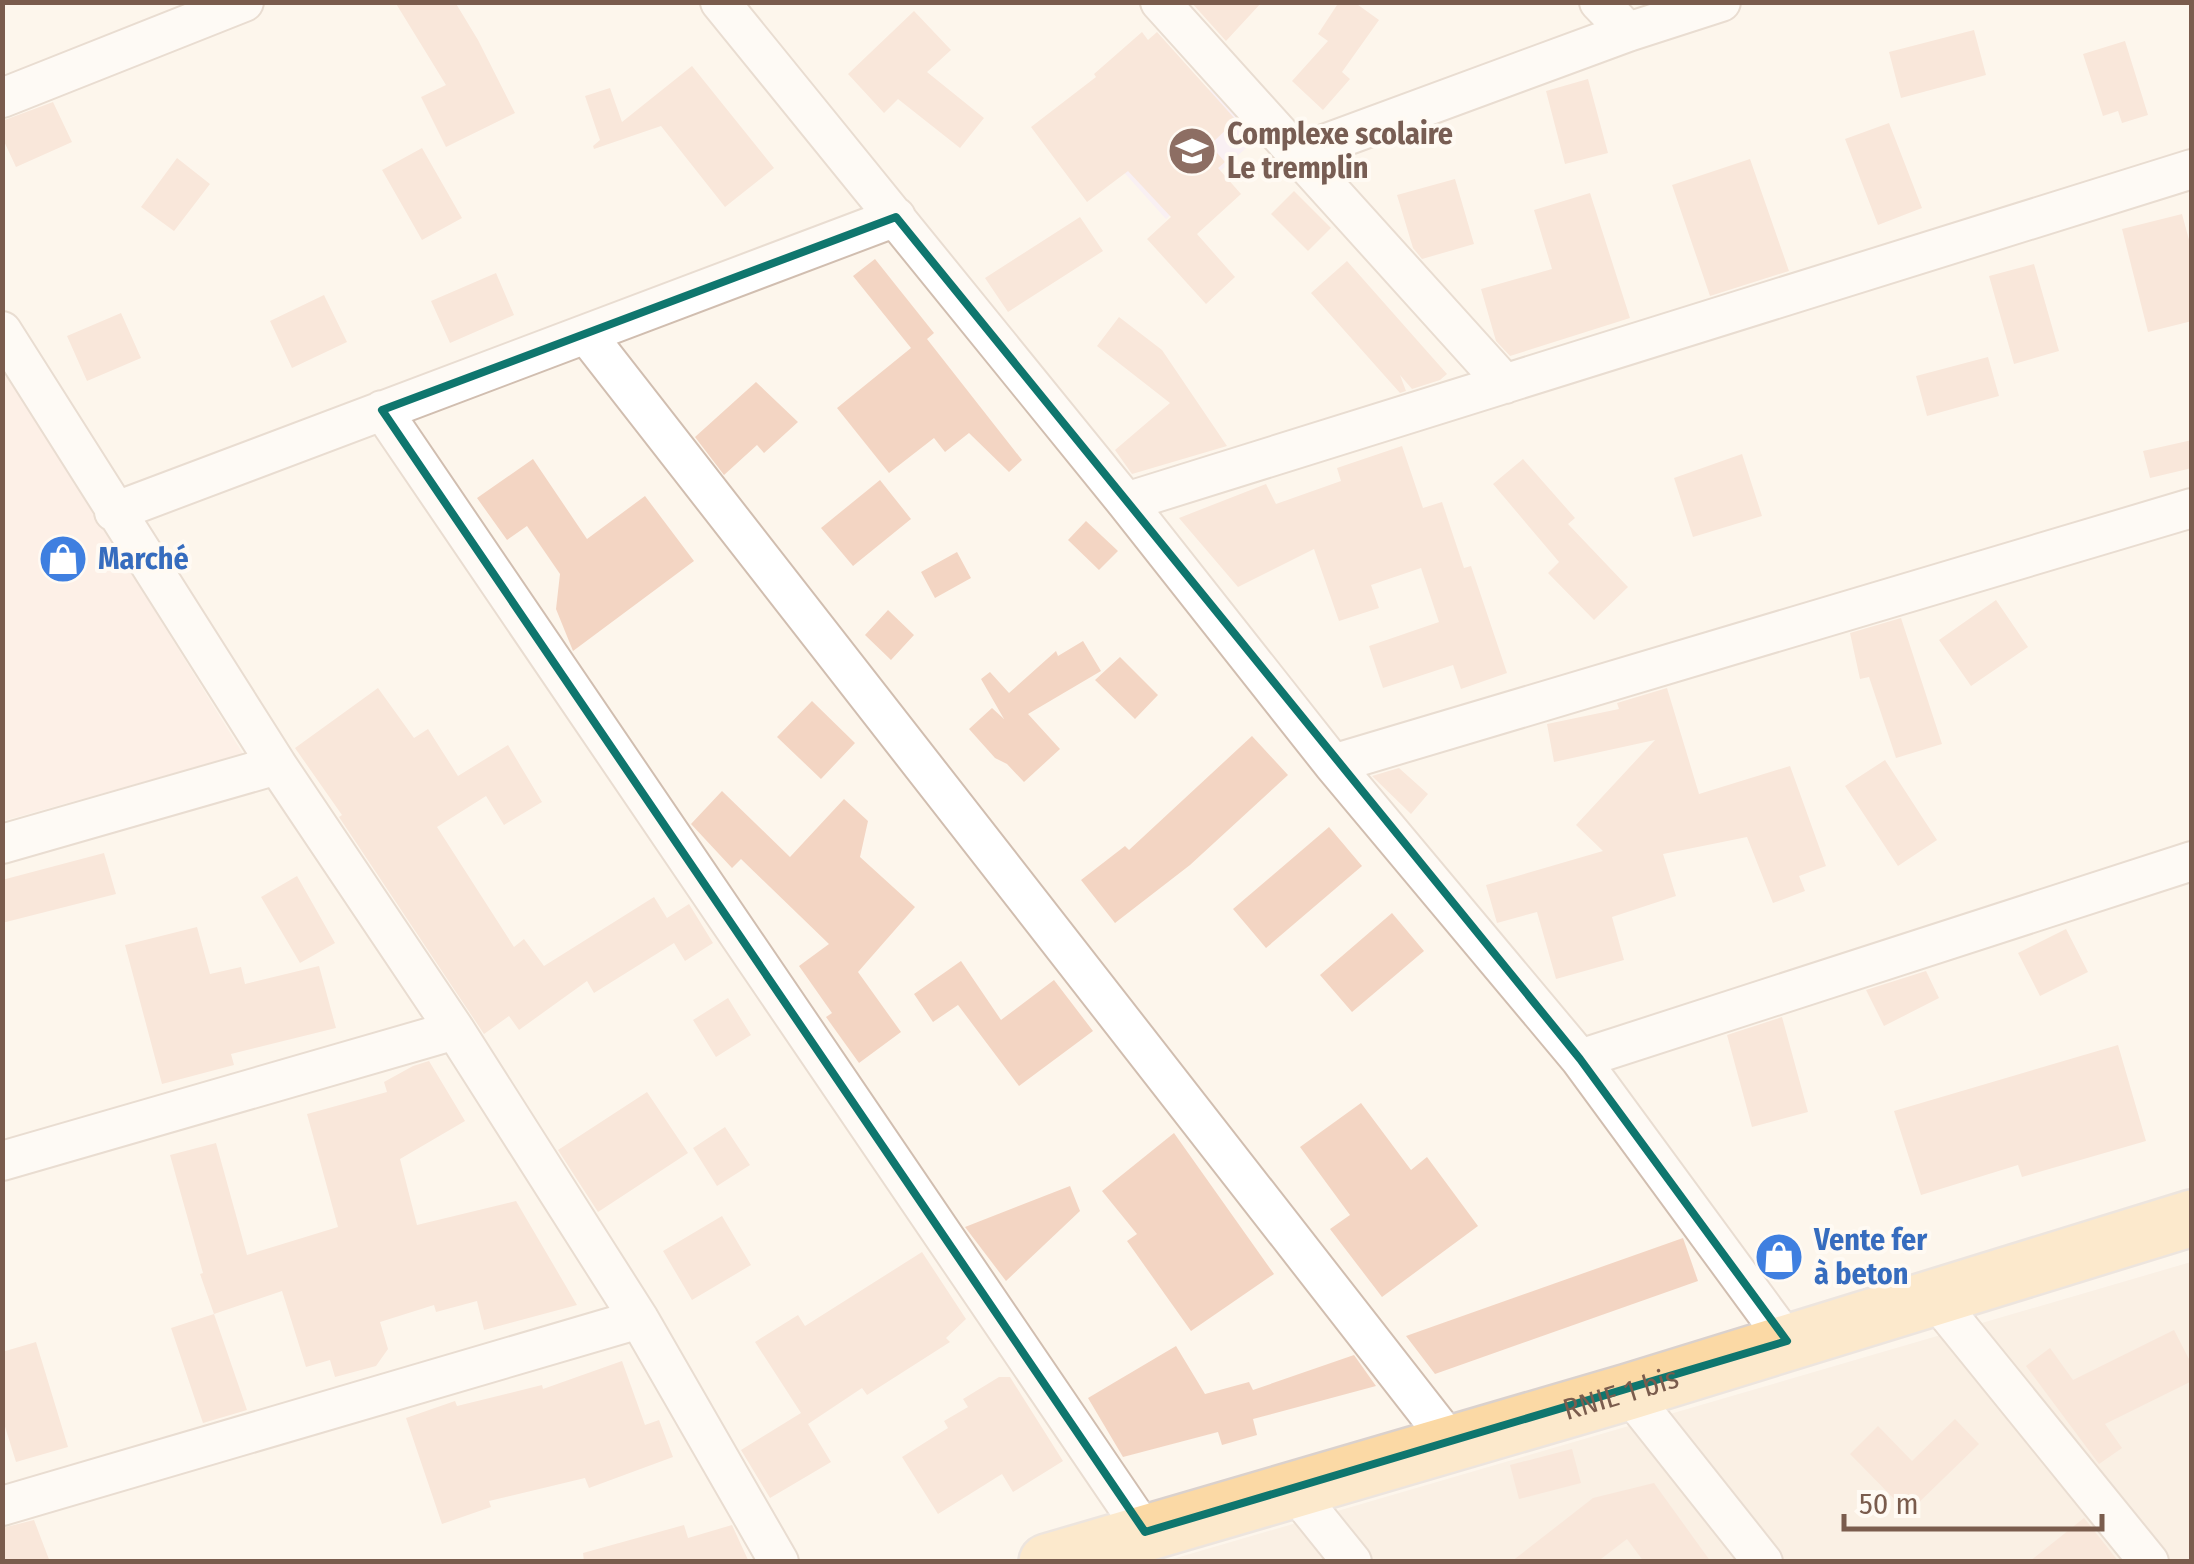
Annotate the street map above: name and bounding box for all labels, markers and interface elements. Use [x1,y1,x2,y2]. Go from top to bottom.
place label: Complexe scolaire Le tremplin [1227,116,1453,186]
school or university icon: Complexe scolaire Le tremplin [1166,125,1218,177]
shop icon: Marché [37,533,89,585]
place label: Marché [98,541,189,577]
place label: Vente fer à beton [1813,1222,1928,1292]
shop icon: Vente fer à beton [1753,1231,1805,1283]
street label: RNIE 1 bis [1559,1359,1683,1428]
scale bar [1844,1469,2102,1531]
text: 50 m [1859,1486,1919,1522]

